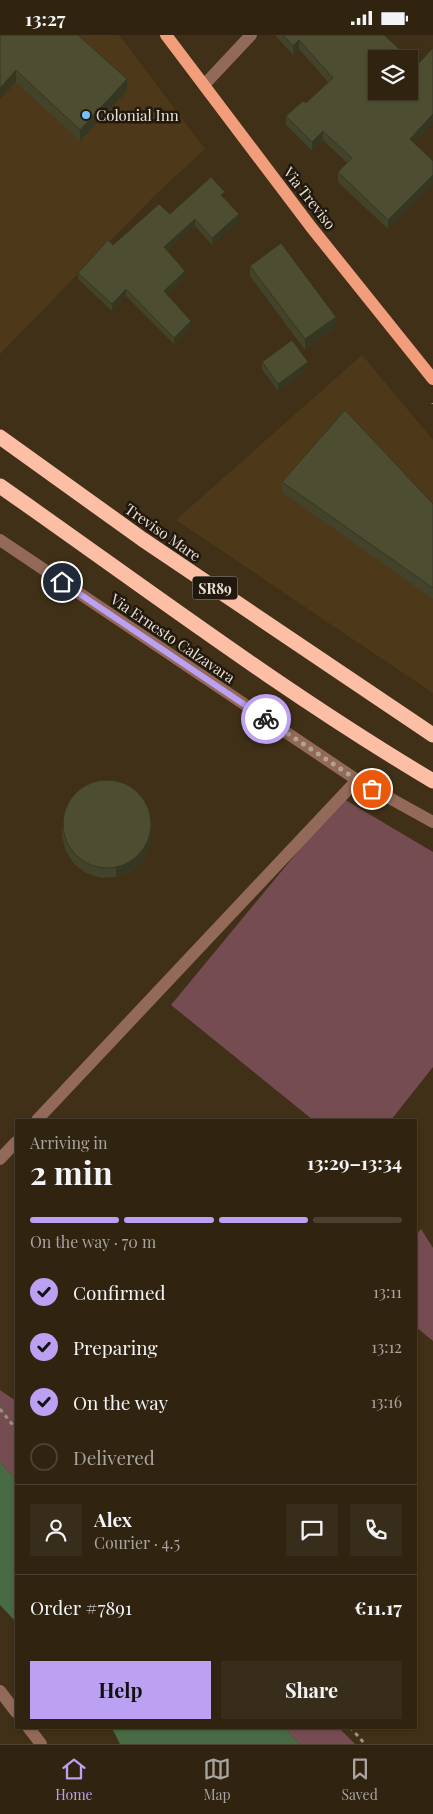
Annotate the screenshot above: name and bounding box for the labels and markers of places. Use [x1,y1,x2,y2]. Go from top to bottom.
place label: Colonial Inn [96,105,179,125]
marker: Colonial Inn [80,109,92,121]
pin [41,561,83,603]
pin [351,768,393,810]

